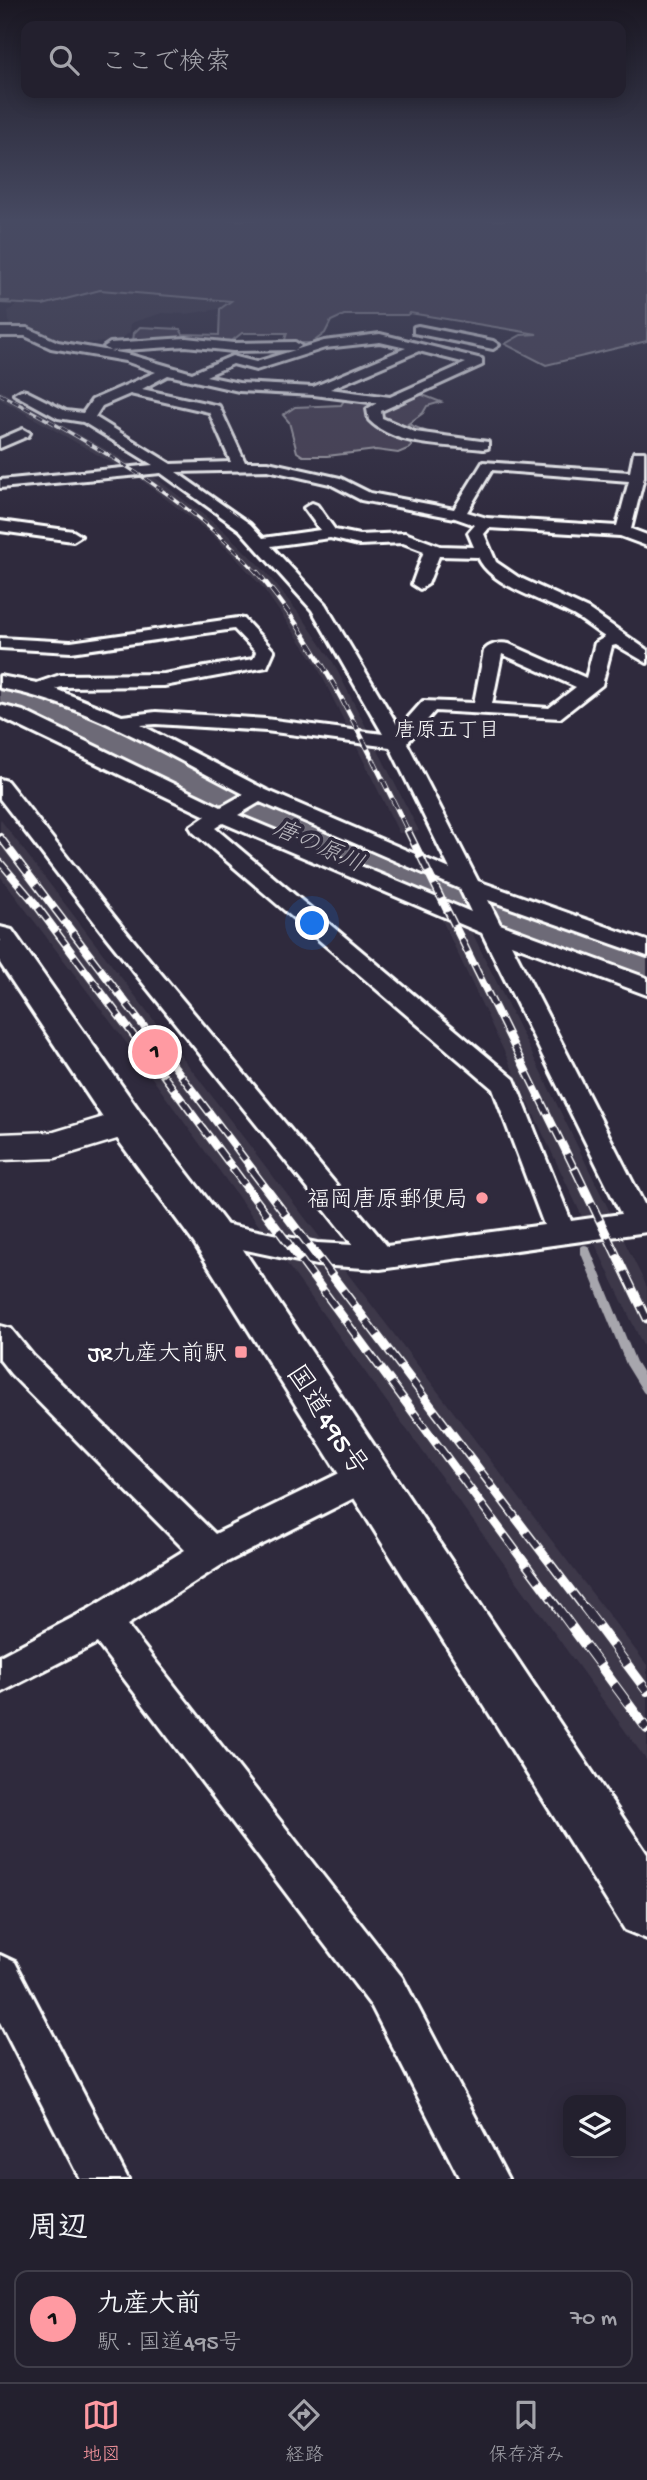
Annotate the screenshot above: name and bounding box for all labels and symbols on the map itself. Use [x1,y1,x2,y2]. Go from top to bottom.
district label: 唐原五丁目 [395,719,500,745]
water label: 唐の原川 [268,815,368,881]
your location [295,906,329,940]
pin: 1 [132,1026,178,1078]
place label: 福岡唐原郵便局 [307,1187,468,1215]
marker: 福岡唐原郵便局 [474,1190,490,1206]
place label: JR九産大前駅 [88,1341,227,1369]
marker: JR九産大前駅 [233,1344,249,1360]
street label: 国道495号 [277,1359,374,1483]

